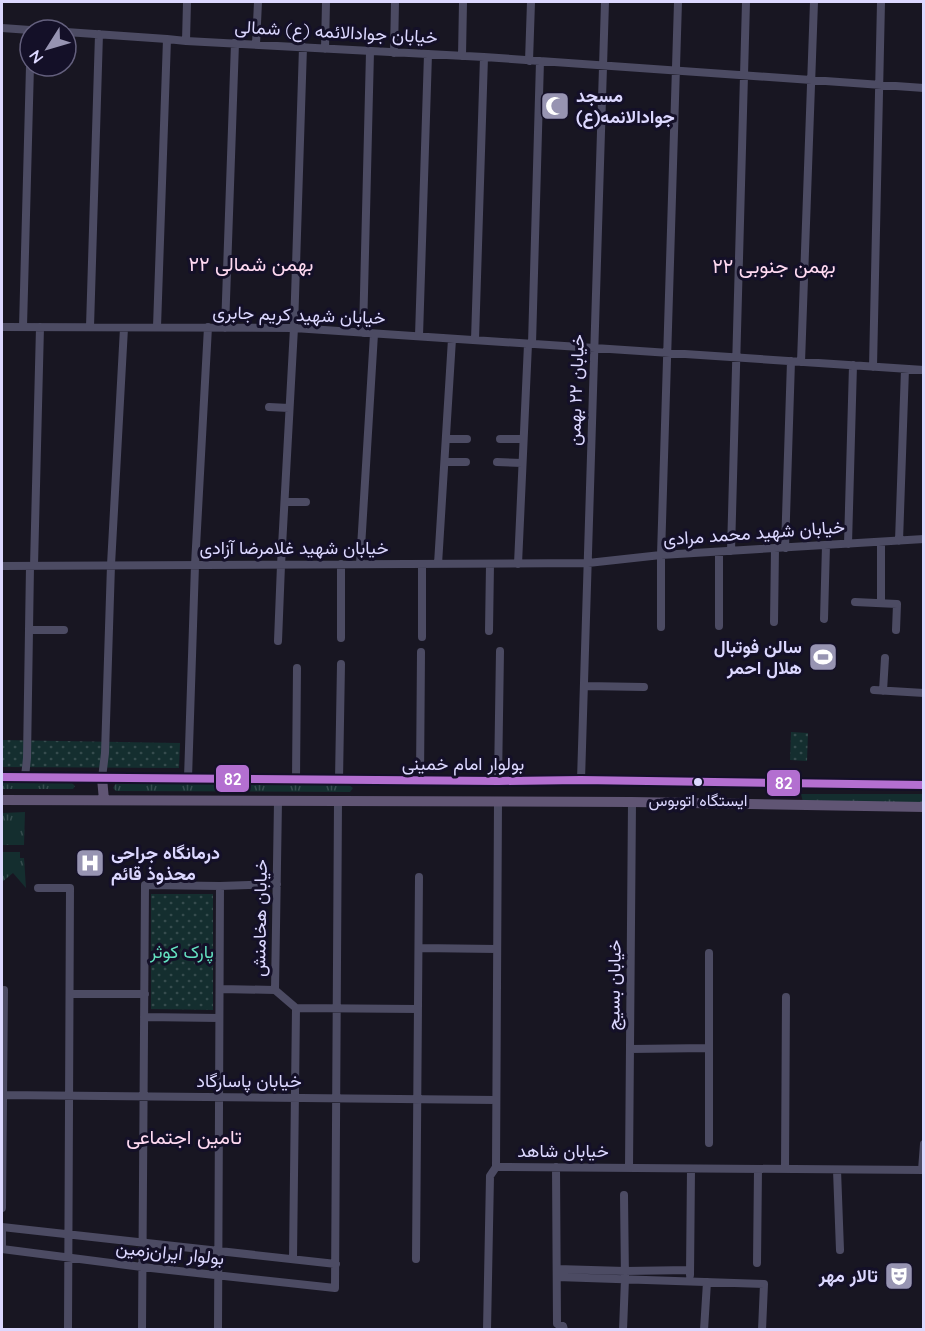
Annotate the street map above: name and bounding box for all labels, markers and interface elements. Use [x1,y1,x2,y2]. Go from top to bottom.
street label: خیابان جوادالائمه (ع) شمالی [234,15,438,49]
north arrow [18,18,78,78]
text: N [24,46,48,68]
place label: مسجد جوادالانمه(ع) [576,84,675,129]
mosque icon: مسجد جوادالانمه(ع) [539,90,571,122]
district label: ۲۲ بهمن شمالی [189,251,313,277]
district label: ۲۲ بهمن جنوبی [712,253,836,279]
street label: خیابان شهید کریم جابری [212,300,386,330]
street label: خیابان ۲۲ بهمن [562,334,589,446]
street label: خیابان شهید محمد مرادی [662,515,846,550]
street label: خیابان شهید غلامرضا آزادی [199,536,389,559]
place label: سالن فوتبال هلال احمر [714,635,802,679]
sports icon: سالن فوتبال هلال احمر [807,641,839,673]
street label: بولوار امام خمینی [402,752,524,776]
line badge: 82 [215,764,250,793]
text: 82 [224,769,242,789]
line badge: 82 [766,769,801,797]
text: 82 [775,773,793,793]
marker: ایستگاه اتوبوس [692,776,704,788]
place label: ایستگاه اتوبوس [649,790,748,811]
place label: درمانگاه جراحی محذوذ قائم [111,841,220,886]
hospital icon: درمانگاه جراحی محذوذ قائم [74,847,106,879]
street label: خیابان هخامنش [247,859,272,977]
street label: خیابان بسیج [601,939,627,1031]
park label: پارک کوثر [149,940,214,964]
street label: خیابان پاسارگاد [196,1069,302,1093]
district label: تامین اجتماعی [126,1124,242,1149]
street label: خیابان شاهد [517,1139,609,1162]
street label: بولوار ایران‌زمین [115,1235,225,1270]
theatre icon: تالار مهر [883,1260,915,1292]
place label: تالار مهر [818,1264,878,1287]

